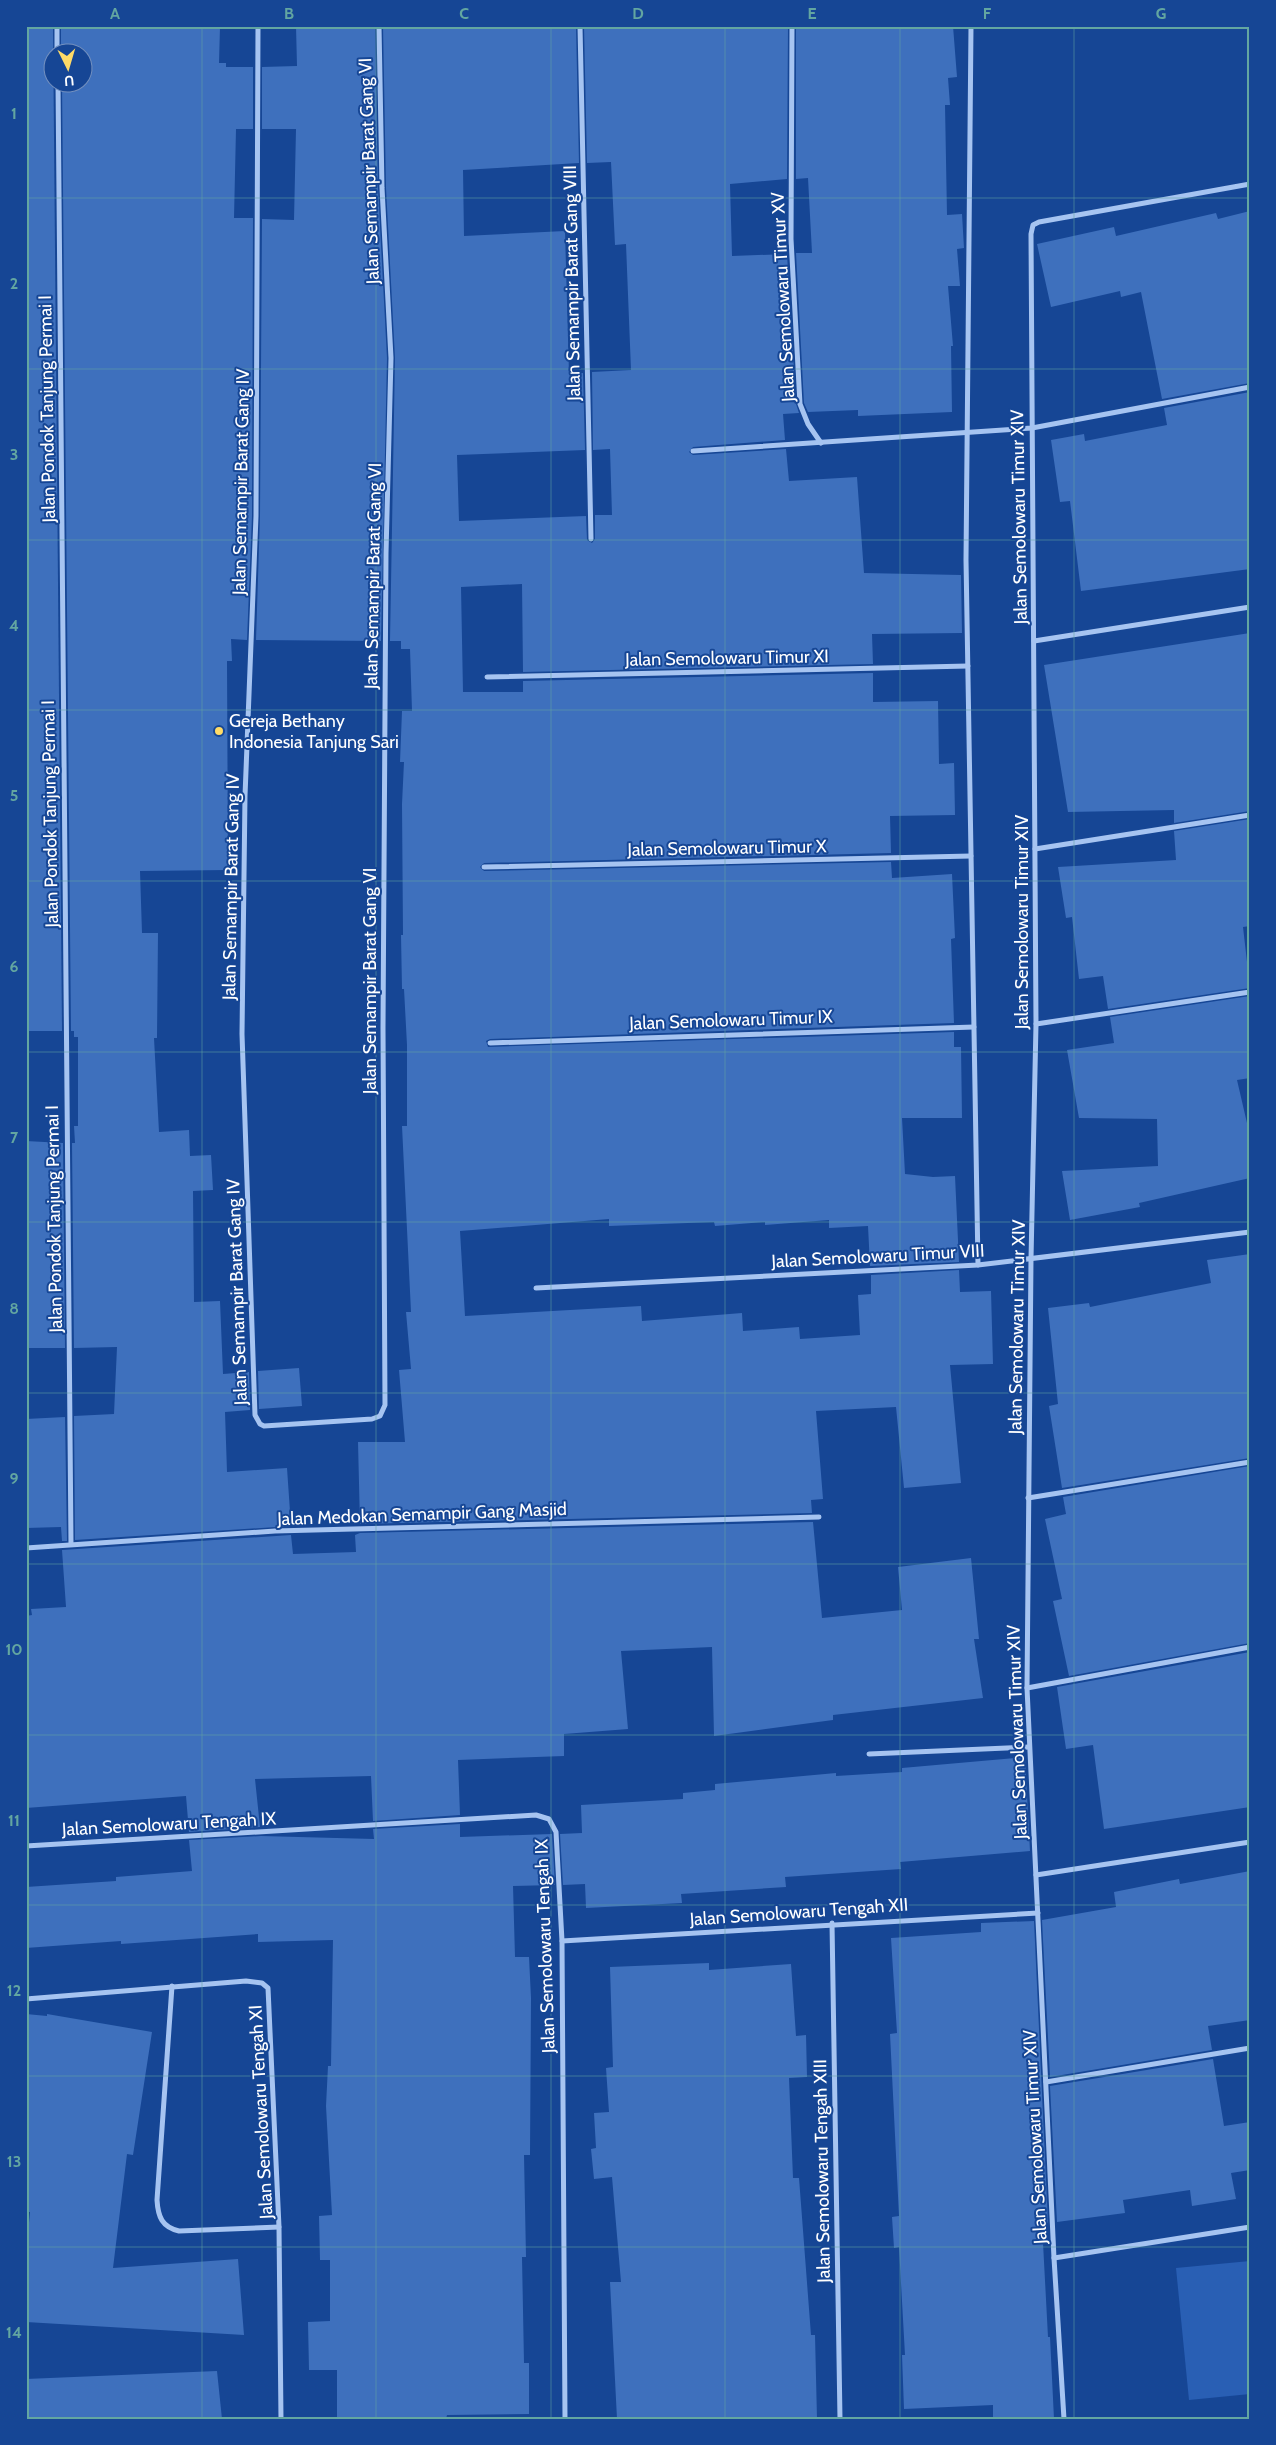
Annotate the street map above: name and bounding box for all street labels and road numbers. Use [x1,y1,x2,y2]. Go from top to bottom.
street label: Jalan Semampir Barat Gang VI [354,57,384,286]
street label: Jalan Semampir Barat Gang VIII [559,165,585,402]
street label: Jalan Semolowaru Timur XV [767,192,800,403]
street label: Jalan Pondok Tanjung Permai I [34,295,60,524]
street label: Jalan Semampir Barat Gang IV [228,369,254,596]
street label: Jalan Semolowaru Timur XIV [1006,409,1032,626]
street label: Jalan Semampir Barat Gang VI [360,463,386,690]
street label: Jalan Semolowaru Timur XI [624,645,829,671]
street label: Jalan Pondok Tanjung Permai I [37,700,63,929]
street label: Jalan Semampir Barat Gang IV [218,774,244,1001]
street label: Jalan Semolowaru Timur XIV [1011,815,1033,1030]
street label: Jalan Semolowaru Timur X [626,835,827,861]
street label: Jalan Semampir Barat Gang VI [359,868,381,1095]
street label: Jalan Semolowaru Timur IX [628,1005,833,1035]
street label: Jalan Pondok Tanjung Permai I [41,1105,67,1334]
street label: Jalan Semampir Barat Gang IV [222,1178,252,1407]
street label: Jalan Semolowaru Timur XIV [1004,1219,1030,1436]
street label: Jalan Semolowaru Timur VIII [770,1239,985,1273]
street label: Jalan Medokan Semampir Gang Masjid [276,1498,567,1530]
street label: Jalan Semolowaru Timur XIV [1002,1624,1032,1841]
street label: Jalan Semolowaru Tengah IX [60,1807,277,1841]
street label: Jalan Semolowaru Tengah IX [530,1838,560,2054]
street label: Jalan Semolowaru Tengah XII [688,1893,909,1931]
street label: Jalan Semolowaru Tengah XI [244,2004,278,2221]
street label: Jalan Semolowaru Timur XIV [1018,2029,1052,2246]
street label: Jalan Semolowaru Tengah XIII [809,2059,835,2284]

